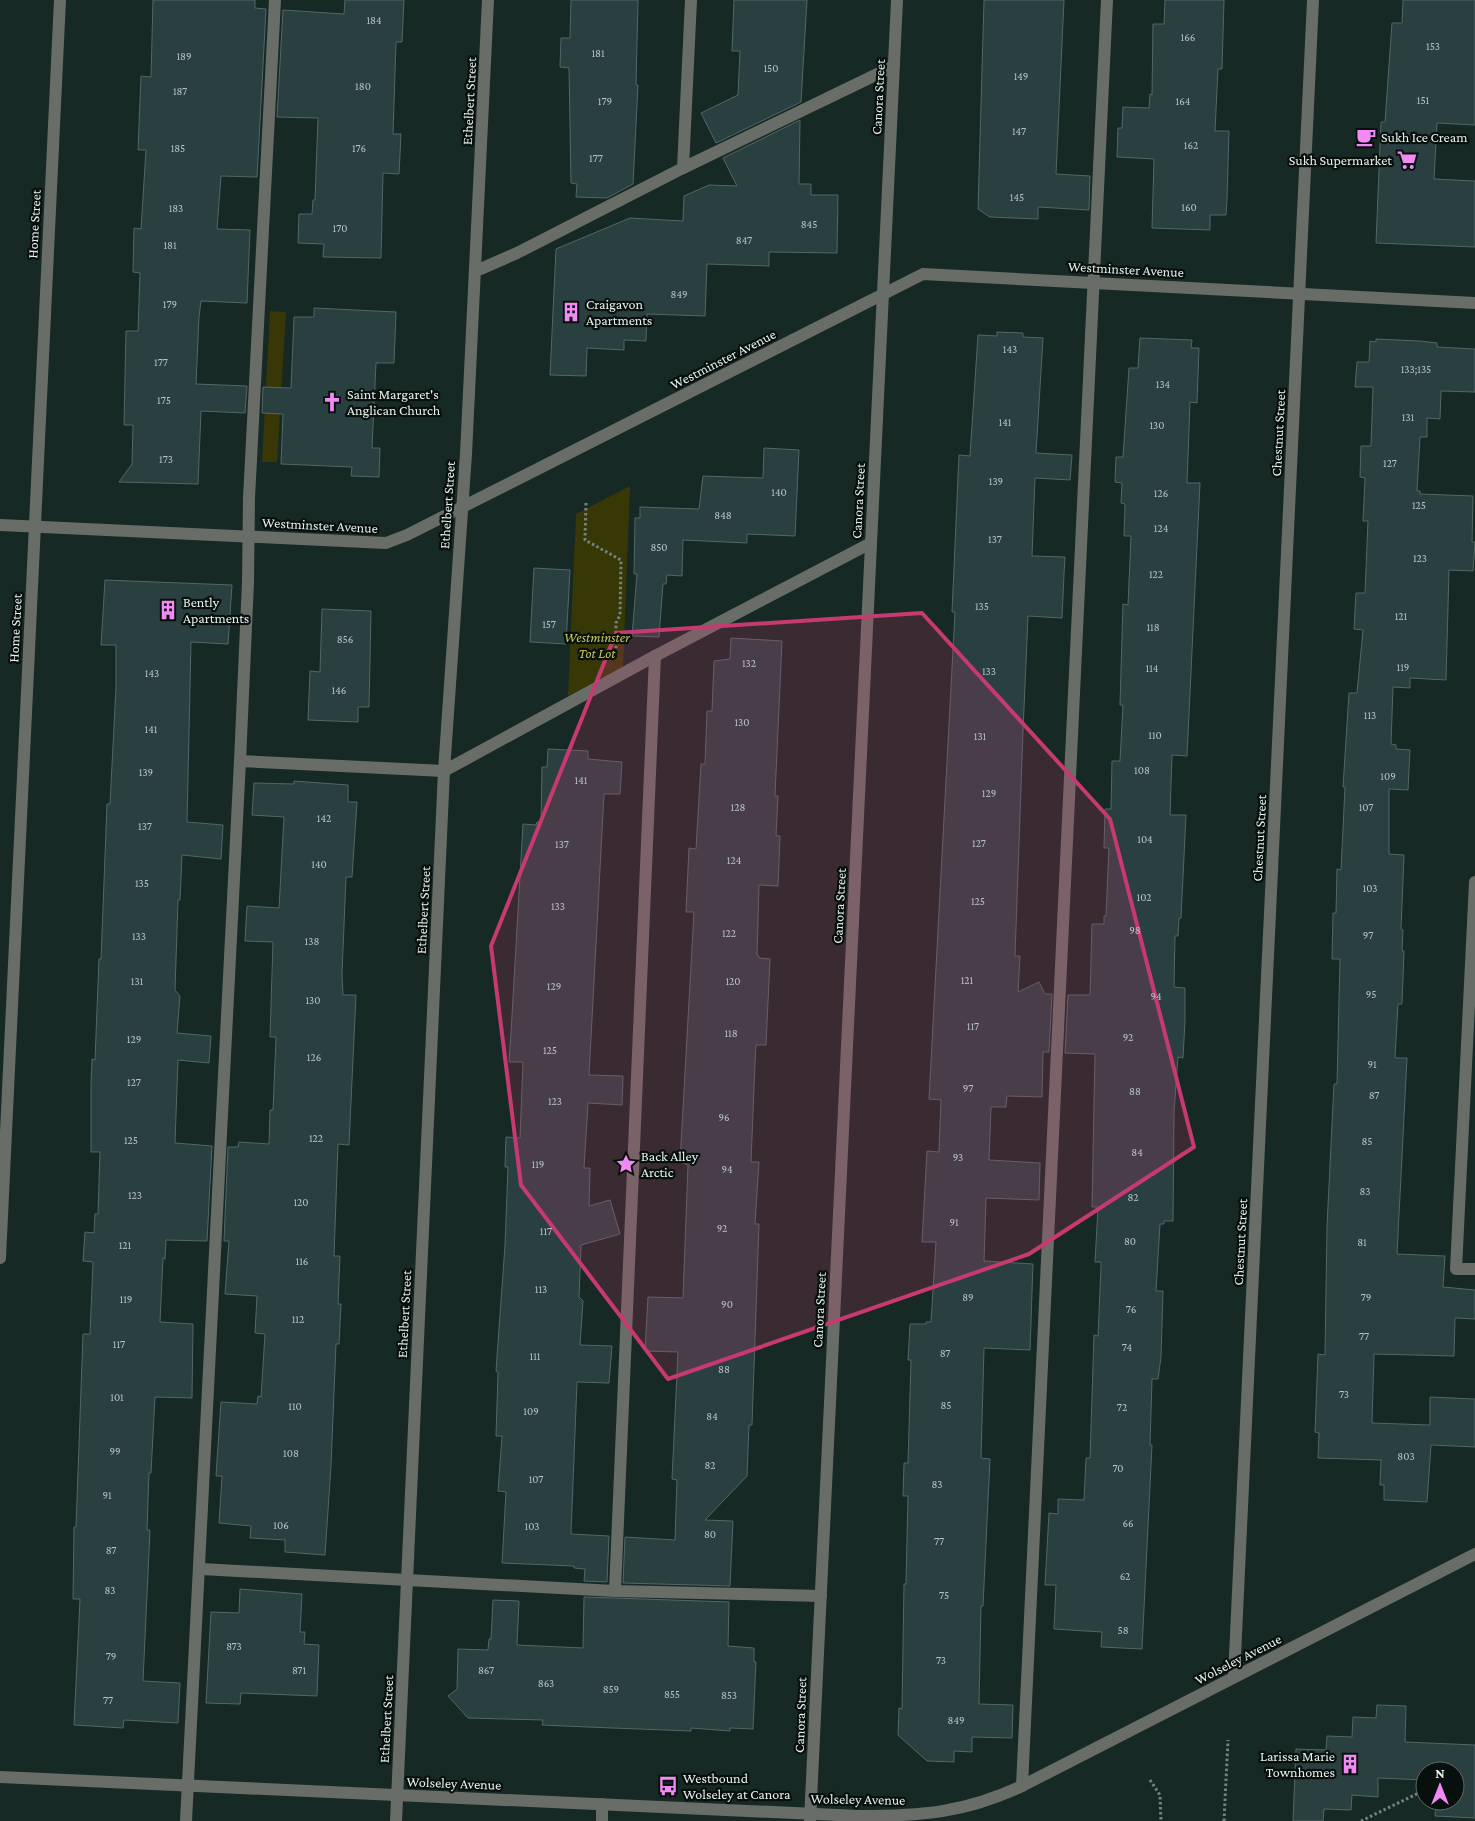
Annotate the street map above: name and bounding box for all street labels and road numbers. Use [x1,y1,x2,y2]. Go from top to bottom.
street label: Ethelbert Street [459,56,479,145]
street label: Canora Street [868,58,888,135]
street label: Home Street [24,189,44,259]
street label: Westminster Avenue [1068,258,1184,280]
street label: Westminster Avenue [668,326,778,392]
street label: Chestnut Street [1268,389,1288,477]
street label: Ethelbert Street [436,460,458,549]
street label: Canora Street [848,462,868,539]
street label: Westminster Avenue [262,514,378,536]
street label: Home Street [5,593,25,663]
street label: Chestnut Street [1249,794,1269,882]
street label: Ethelbert Street [413,865,433,954]
street label: Canora Street [829,867,849,944]
street label: Chestnut Street [1230,1198,1250,1286]
street label: Ethelbert Street [394,1269,414,1358]
street label: Canora Street [809,1271,829,1348]
street label: Wolseley Avenue [1192,1630,1284,1688]
street label: Ethelbert Street [376,1674,396,1763]
street label: Canora Street [791,1677,809,1753]
street label: Wolseley Avenue [406,1773,502,1793]
street label: Wolseley Avenue [811,1790,905,1808]

